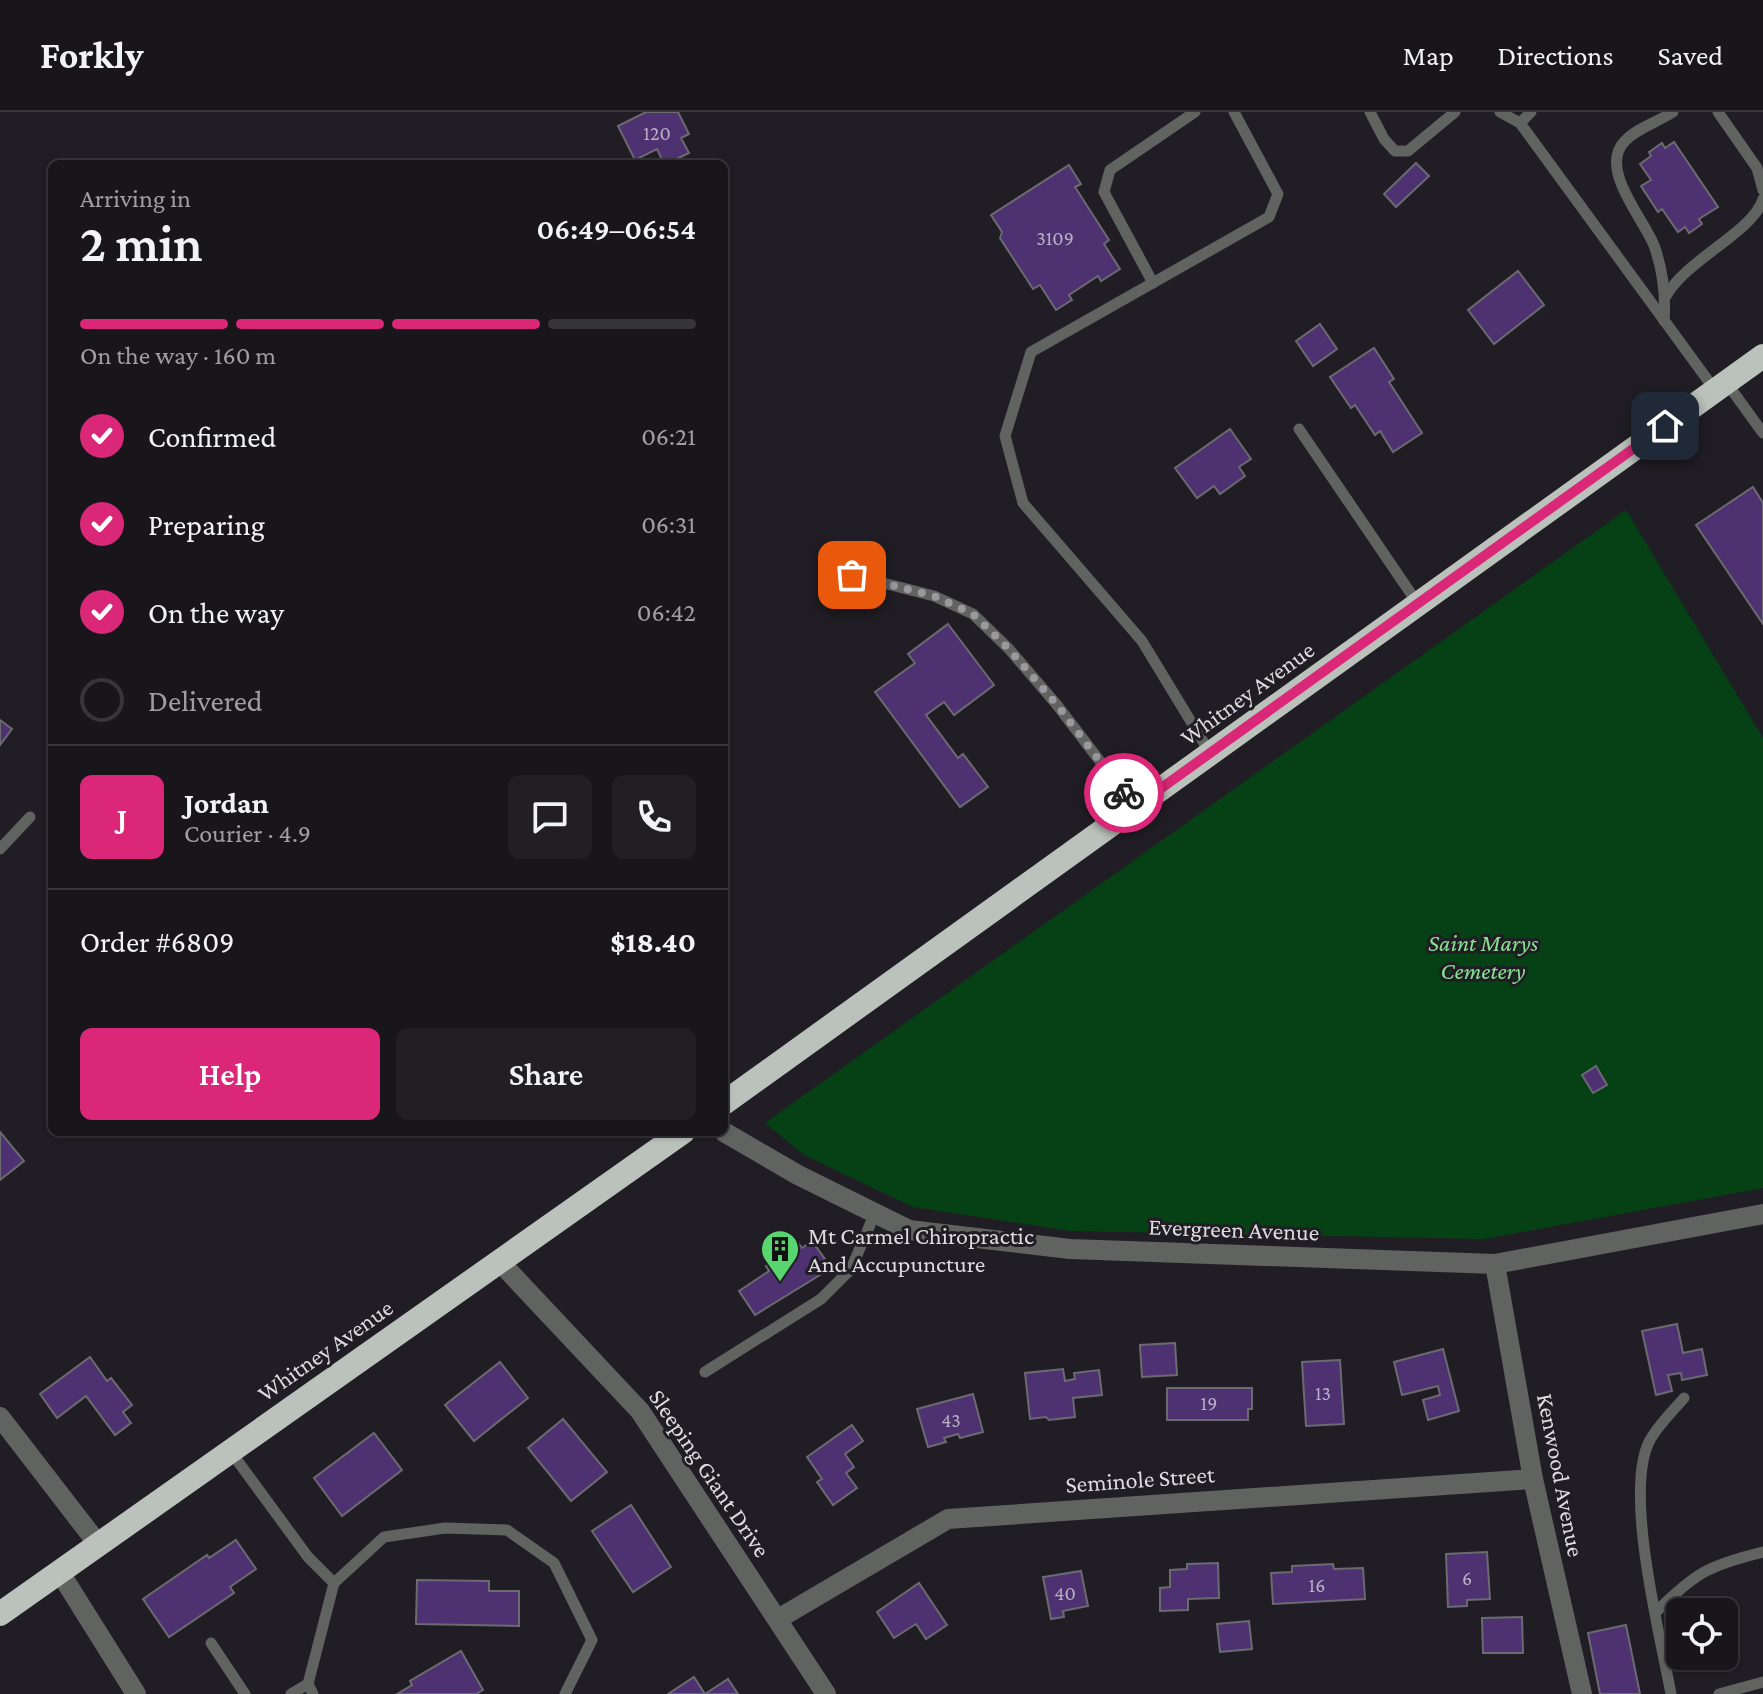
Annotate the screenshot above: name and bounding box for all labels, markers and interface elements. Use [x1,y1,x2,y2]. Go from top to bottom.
text: Forkly [40,34,143,76]
text: Map [1403,40,1454,71]
text: Directions [1498,40,1613,71]
text: Saved [1657,40,1723,71]
house number: 120 [643,122,671,144]
text: Arriving in [80,184,191,213]
text: 06:49–06:54 [537,212,696,245]
text: 2 min [80,214,203,272]
house number: 3109 [1036,227,1074,249]
text: On the way · 160 m [80,341,276,370]
pin [1631,392,1699,460]
icon: home [1643,404,1687,448]
icon: check [80,414,124,458]
text: Confirmed [148,420,276,453]
text: 06:21 [641,422,696,451]
icon: check [80,502,124,546]
text: Preparing [148,508,265,541]
text: 06:31 [641,510,696,539]
pin [818,541,886,609]
icon: bag [830,553,874,597]
icon: check [80,590,124,634]
text: On the way [148,596,284,629]
text: 06:42 [637,598,696,627]
street label: Whitney Avenue [1175,635,1319,751]
text: Delivered [148,684,263,717]
courier [1084,753,1164,833]
icon: bike [1102,771,1146,815]
button: chat [508,775,592,859]
button: phone [612,775,696,859]
text: Jordan [184,786,269,819]
text: J [117,801,127,834]
text: Courier · 4.9 [184,819,311,848]
text: Order #6809 [80,925,234,958]
text: $18.40 [610,925,696,958]
park label: Saint Marys Cemetery [1428,929,1539,984]
button: Help [80,1028,380,1120]
button: Share [396,1028,696,1120]
street label: Evergreen Avenue [1148,1213,1320,1245]
place label: Mt Carmel Chiropractic And Accupuncture [808,1222,1034,1277]
building icon: Mt Carmel Chiropractic And Accupuncture [759,1228,801,1283]
street label: Whitney Avenue [252,1293,398,1407]
house number: 13 [1315,1382,1331,1404]
street label: Sleeping Giant Drive [644,1384,776,1562]
street label: Kenwood Avenue [1532,1391,1590,1559]
house number: 19 [1201,1392,1217,1414]
house number: 43 [941,1409,961,1431]
street label: Seminole Street [1064,1460,1217,1498]
house number: 6 [1462,1567,1472,1589]
house number: 16 [1309,1574,1325,1596]
house number: 40 [1054,1582,1076,1604]
map controls [1666,1598,1738,1670]
button: locate [1666,1598,1738,1670]

